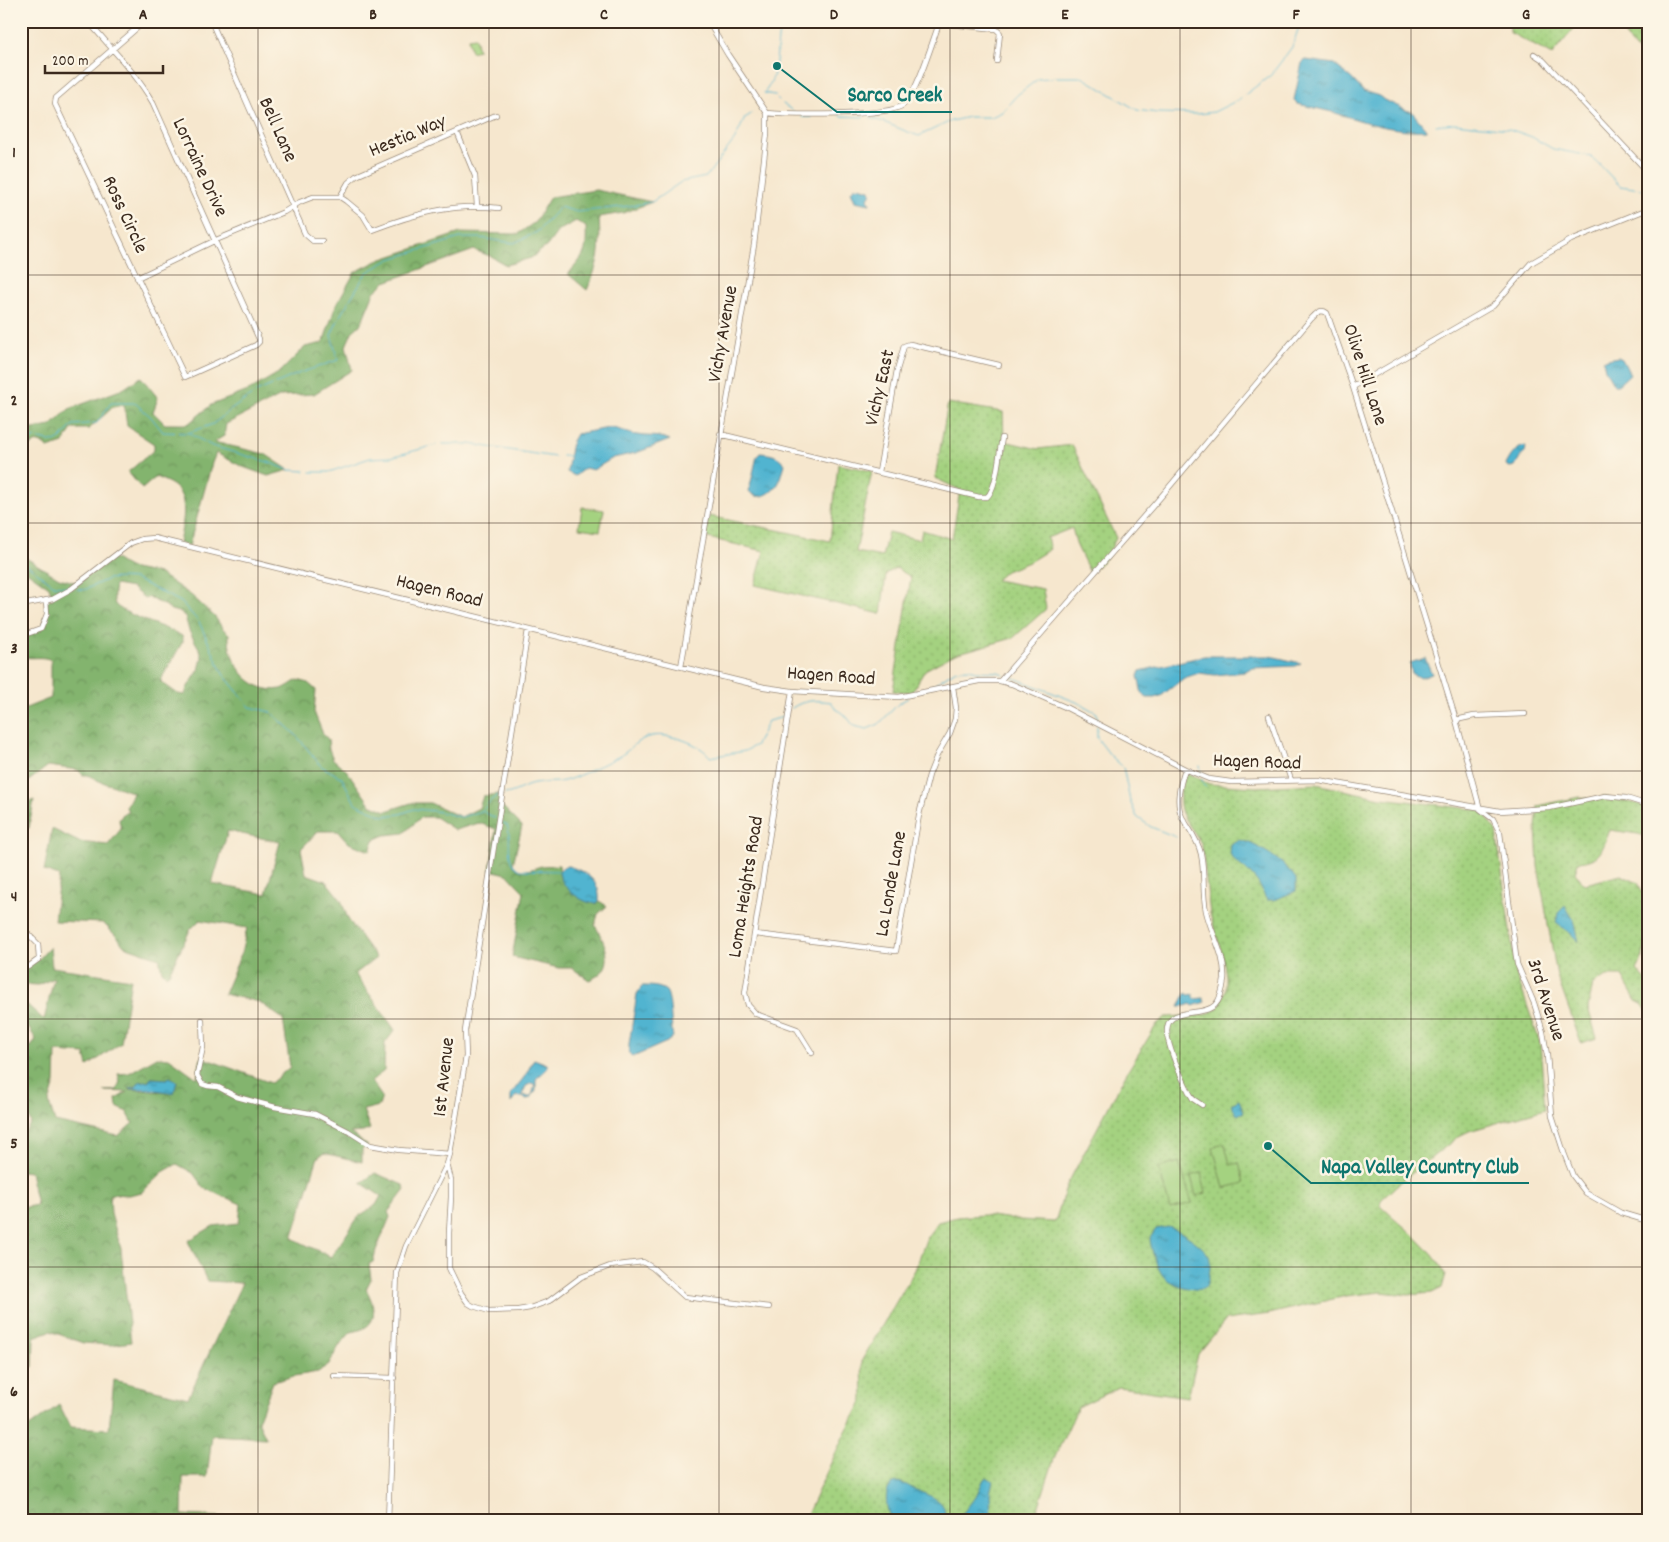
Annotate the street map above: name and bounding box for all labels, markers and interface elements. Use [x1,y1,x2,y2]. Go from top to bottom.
text: A [139,4,148,27]
text: B [369,4,377,27]
text: C [600,4,608,27]
text: D [830,4,839,27]
text: E [1061,4,1069,27]
text: F [1292,4,1300,27]
text: G [1522,4,1530,27]
scale bar [45,42,162,74]
text: 200 m [52,51,89,73]
callout: Sarco Creek [837,76,952,112]
text: Sarco Creek [848,82,943,112]
street label: Bell Lane [250,93,304,167]
street label: Hestia Way [365,108,452,166]
street label: Lorraine Drive [164,114,234,222]
text: 1 [12,142,16,165]
street label: Ross Circle [94,172,154,259]
street label: Vichy Avenue [702,283,746,385]
street label: Olive Hill Lane [1334,321,1394,430]
street label: Vichy East [859,347,903,429]
text: 2 [11,390,18,413]
street label: Hagen Road [393,568,485,616]
text: 3 [10,638,18,661]
street label: Hagen Road [786,660,876,694]
street label: Hagen Road [1212,747,1302,779]
street label: Loma Heights Road [722,814,772,960]
street label: La Londe Lane [869,829,915,939]
text: 4 [11,886,17,909]
street label: 3rd Avenue [1519,955,1572,1045]
street label: 1st Avenue [427,1036,463,1118]
text: 5 [10,1133,18,1156]
callout: Napa Valley Country Club [1311,1147,1529,1183]
text: Napa Valley Country Club [1321,1154,1519,1184]
text: 6 [10,1381,18,1404]

